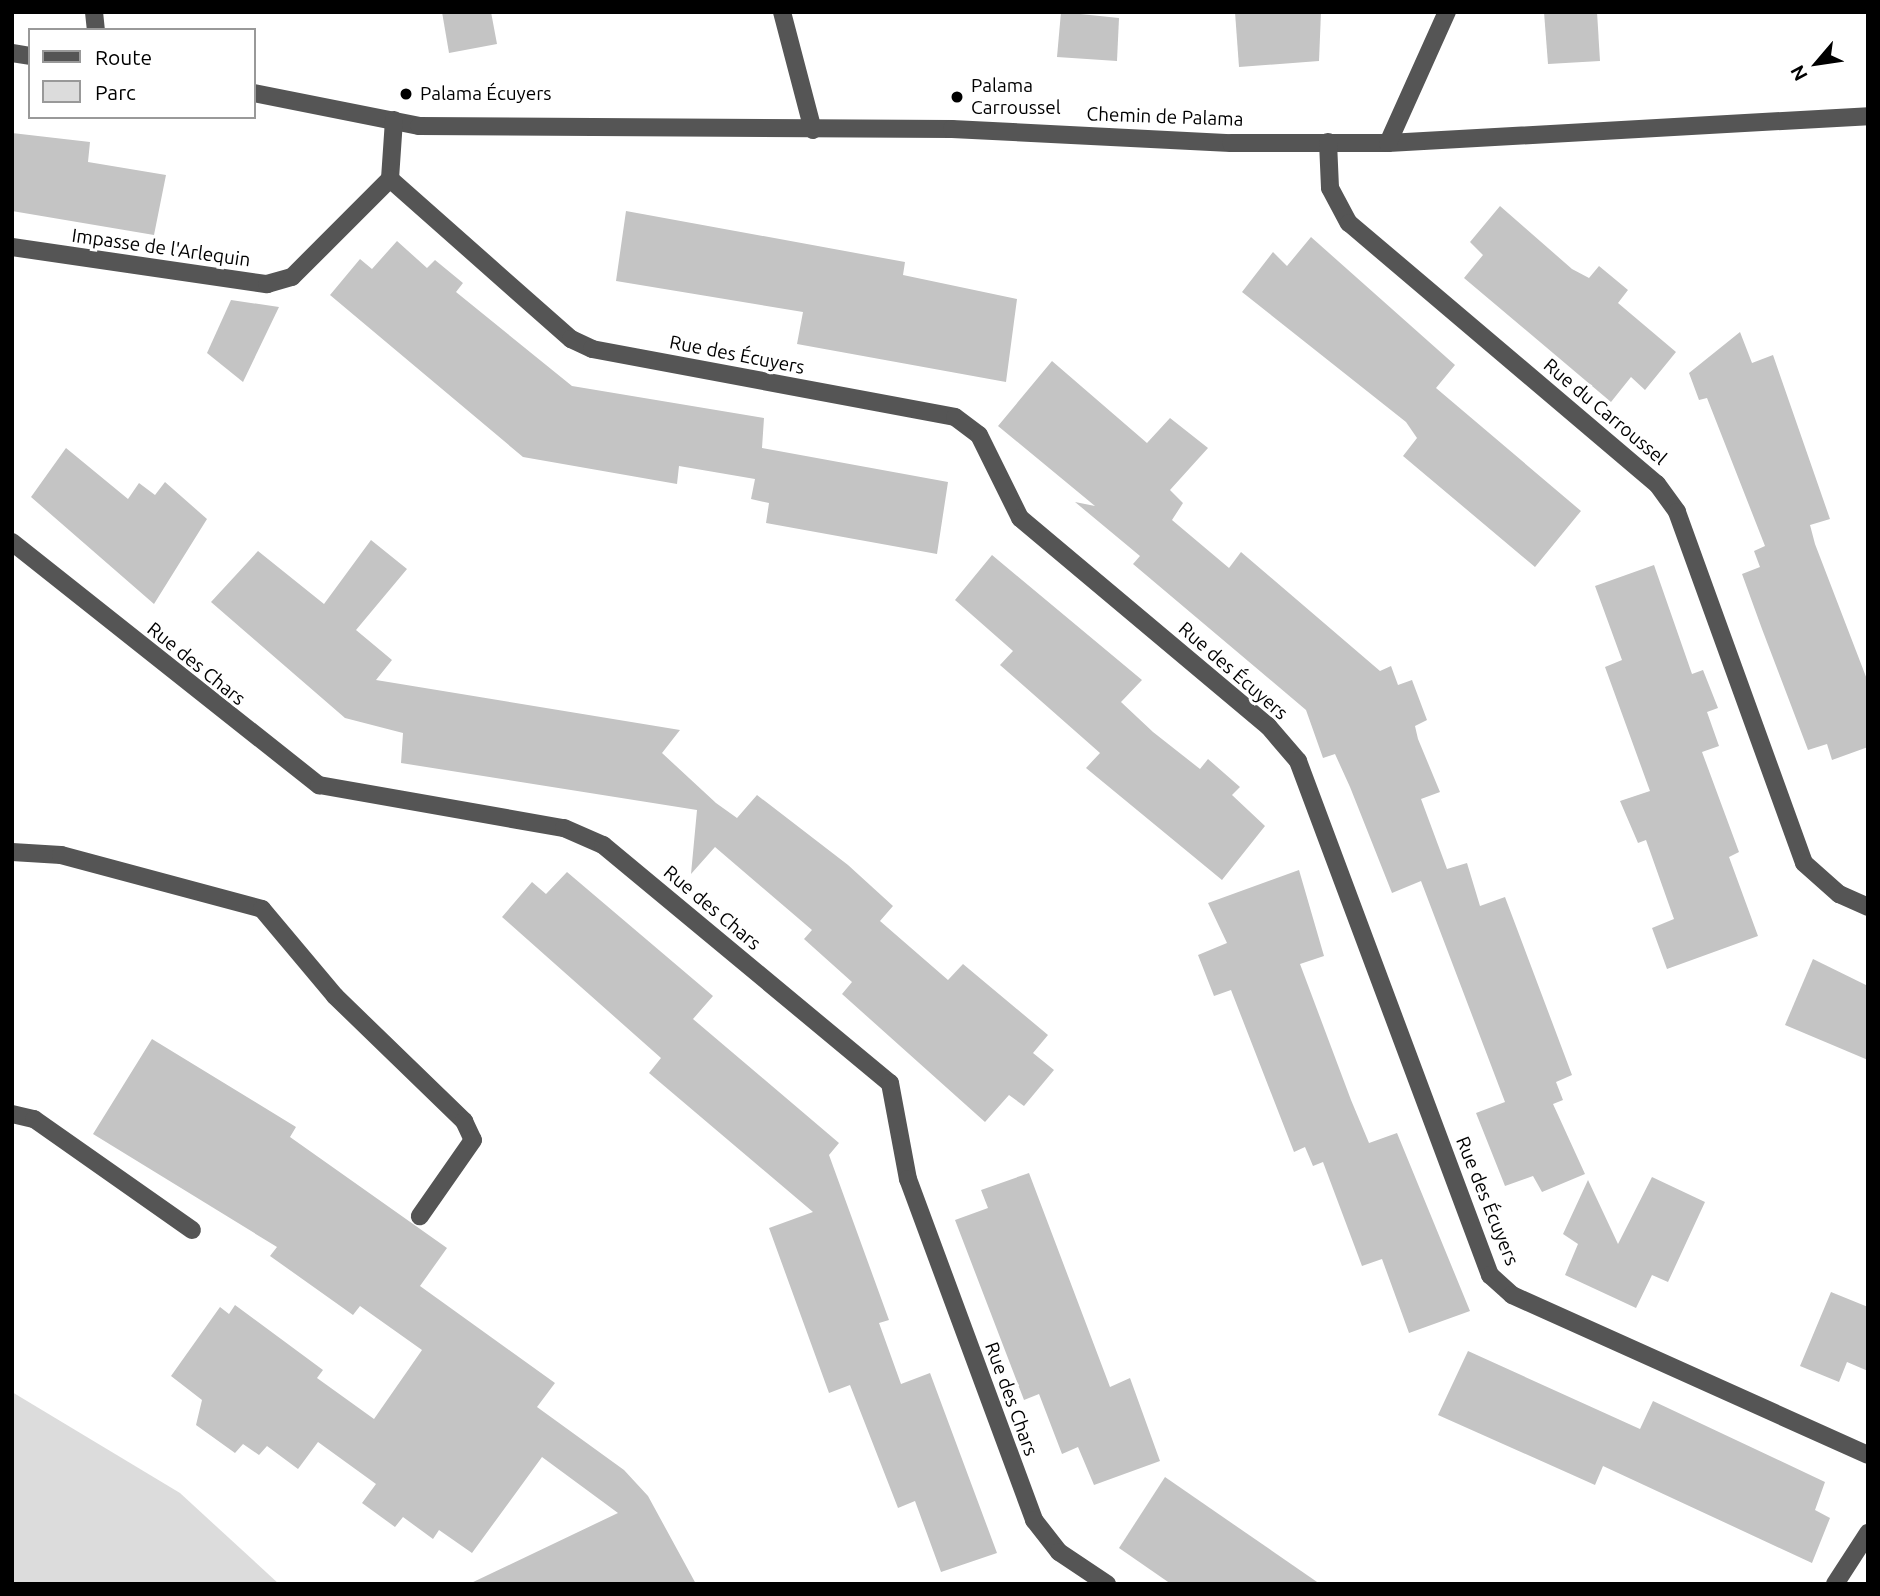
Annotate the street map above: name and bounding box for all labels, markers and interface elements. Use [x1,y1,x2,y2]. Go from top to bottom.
legend [28,28,256,119]
north arrow [1782,28,1852,98]
text: Route [95,45,152,69]
text: N [1786,62,1812,85]
place label: Palama Carroussel [971,75,1061,119]
text: Parc [95,80,136,104]
place label: Palama Écuyers [420,83,552,105]
marker: Palama Écuyers [398,86,414,102]
marker: Palama Carroussel [949,89,965,105]
street label: Chemin de Palama [1086,103,1244,131]
street label: Impasse de l'Arlequin [70,224,252,272]
street label: Rue des Écuyers [668,331,806,379]
street label: Rue du Carroussel [1539,354,1671,470]
street label: Rue des Écuyers [1174,617,1292,725]
street label: Rue des Chars [142,618,250,710]
street label: Rue des Chars [659,861,765,955]
street label: Rue des Écuyers [1451,1133,1523,1269]
street label: Rue des Chars [980,1339,1042,1459]

